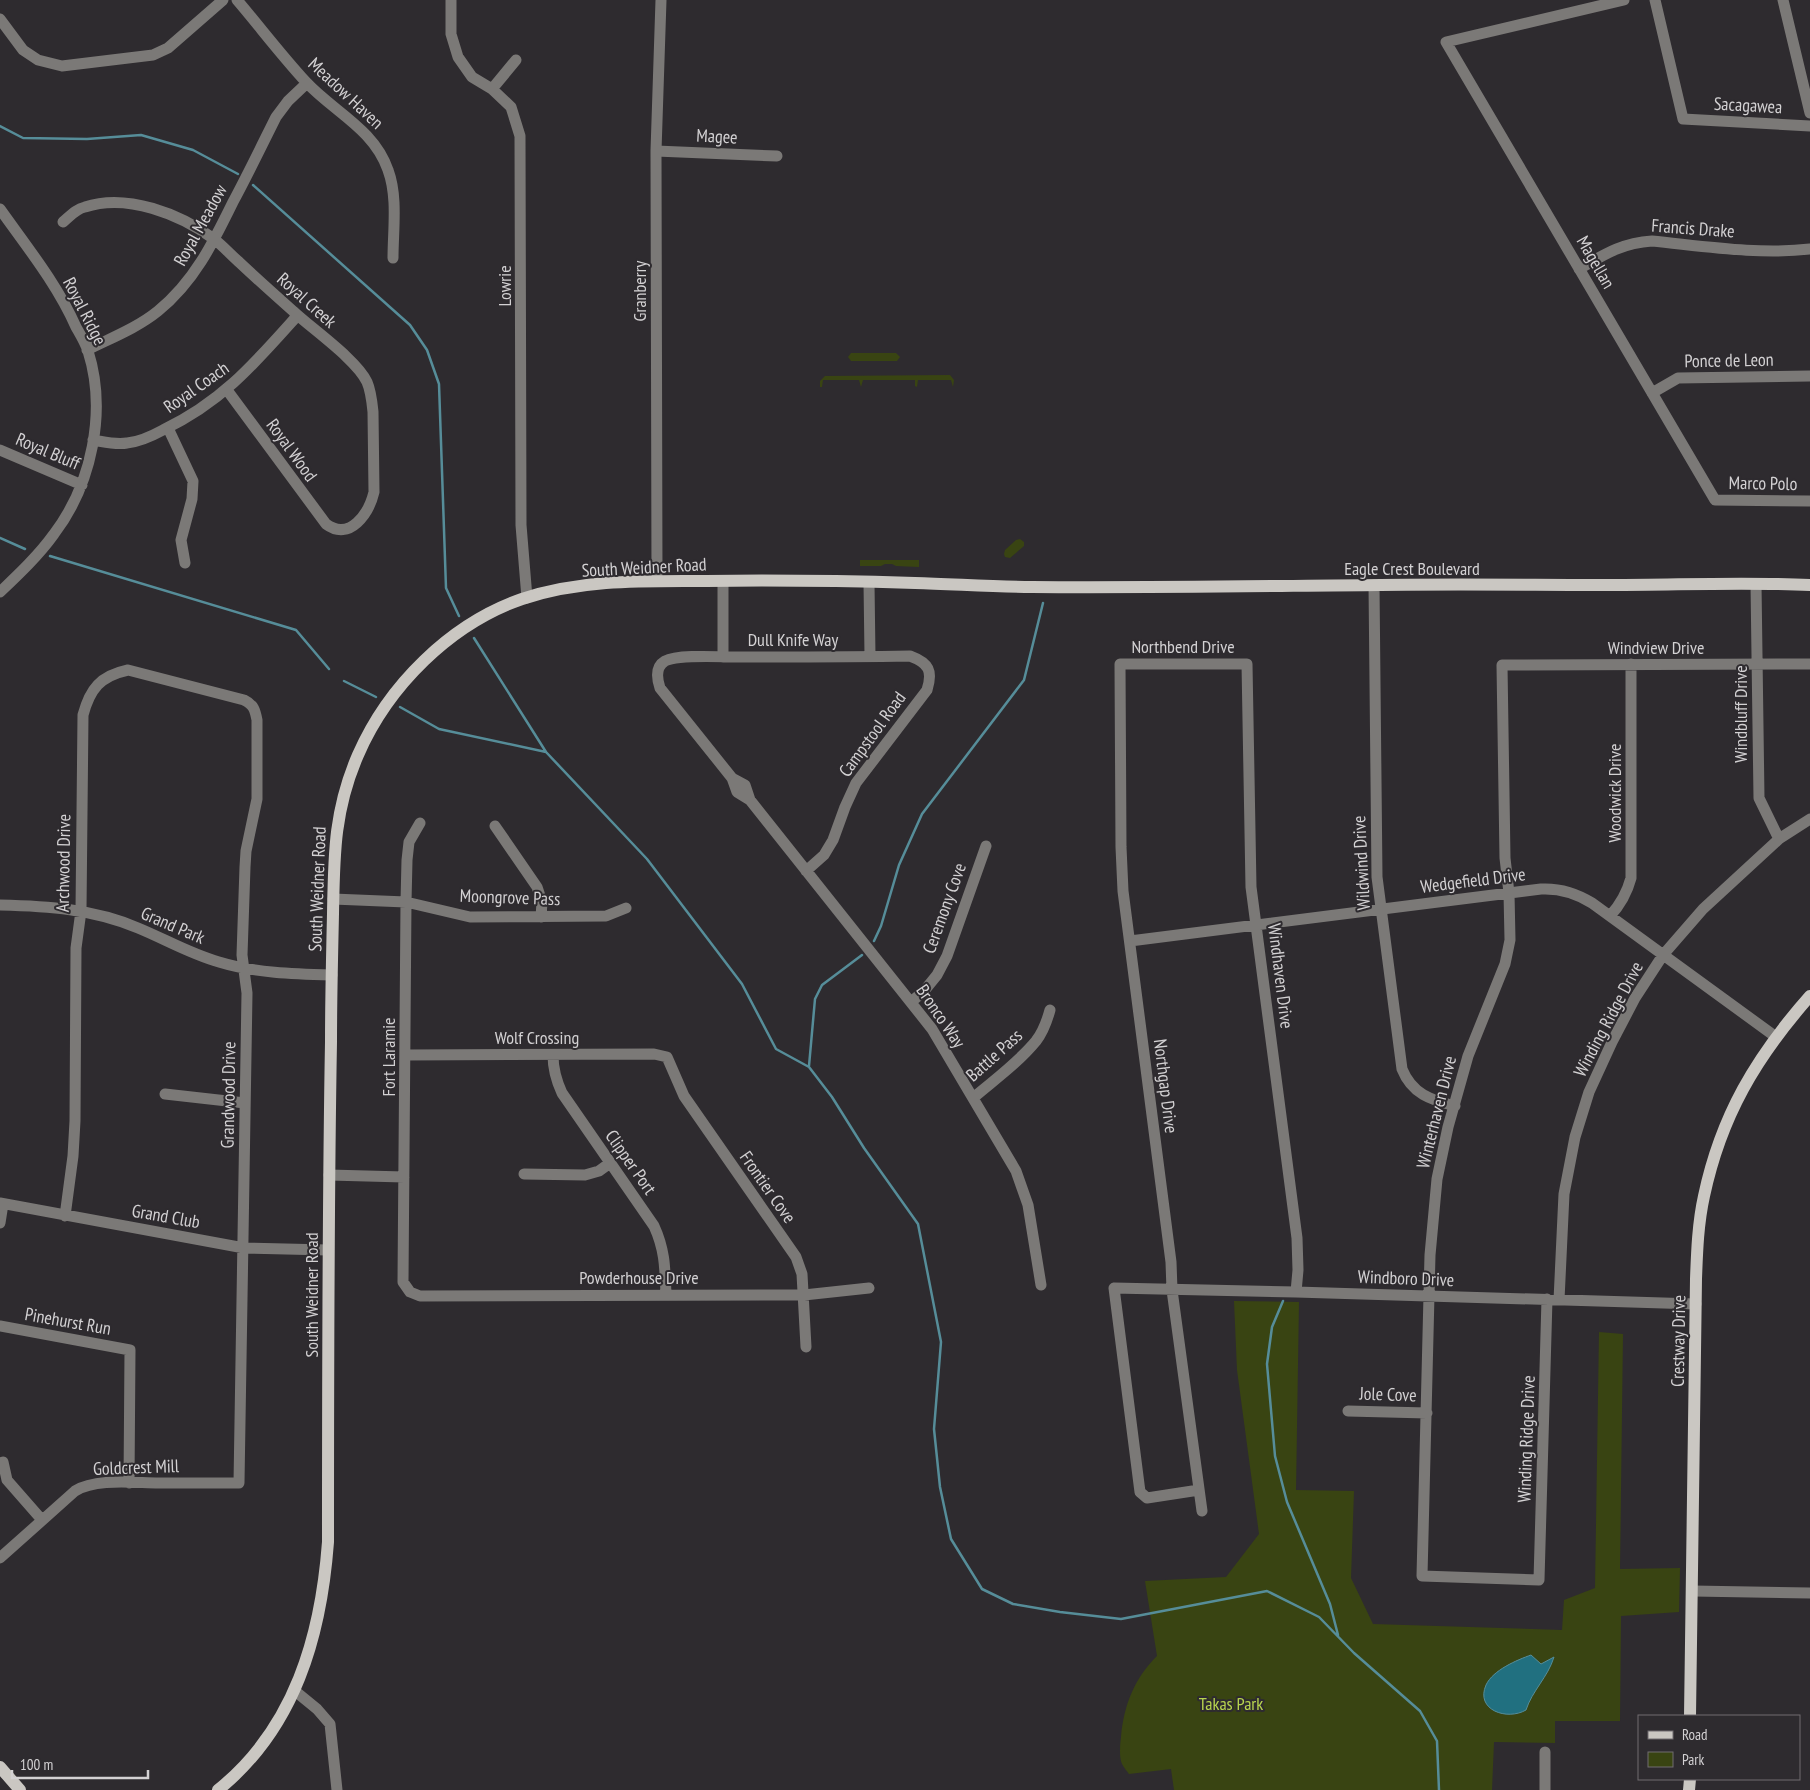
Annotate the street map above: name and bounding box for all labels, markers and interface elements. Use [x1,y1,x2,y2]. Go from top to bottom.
street label: Meadow Haven [303,52,389,134]
street label: Sacagawea [1713,92,1783,118]
street label: Magee [696,123,738,149]
street label: Royal Meadow [168,180,232,270]
street label: Francis Drake [1651,214,1735,242]
street label: Magellan [1572,231,1620,293]
street label: Granberry [628,260,651,321]
street label: Lowrie [493,265,516,307]
street label: Royal Creek [272,267,342,333]
street label: Royal Ridge [58,273,112,349]
street label: Ponce de Leon [1684,348,1774,372]
street label: Royal Coach [159,356,233,418]
street label: Royal Wood [262,414,322,486]
street label: Royal Bluff [13,427,85,475]
street label: Marco Polo [1728,471,1798,495]
street label: South Weidner Road [581,552,707,582]
street label: Eagle Crest Boulevard [1344,557,1480,580]
street label: Dull Knife Way [748,628,839,651]
street label: Northbend Drive [1131,635,1235,658]
street label: Windview Drive [1608,636,1704,659]
street label: Windbluff Drive [1729,665,1752,763]
street label: Campstool Road [833,687,911,781]
street label: Woodwick Drive [1603,744,1626,842]
street label: Archwood Drive [51,814,75,912]
street label: Wildwind Drive [1347,815,1375,911]
street label: South Weidner Road [303,826,331,952]
street label: Ceremony Cove [917,860,971,956]
street label: Wedgefield Drive [1419,862,1527,898]
street label: Moongrove Pass [459,884,561,910]
street label: Grand Park [138,901,208,949]
street label: Windhaven Drive [1263,922,1299,1030]
street label: Winding Ridge Drive [1568,957,1648,1081]
street label: Bronco Way [911,980,971,1052]
street label: Fort Laramie [377,1018,400,1096]
street label: Battle Pass [961,1024,1027,1086]
street label: Wolf Crossing [495,1026,579,1049]
street label: Northgap Drive [1149,1037,1183,1135]
street label: Grandwood Drive [216,1041,240,1149]
street label: Winterhaven Drive [1411,1053,1461,1171]
street label: Clipper Port [600,1125,662,1199]
street label: Frontier Cove [735,1146,801,1228]
street label: Grand Club [130,1199,202,1233]
street label: South Weidner Road [300,1232,323,1358]
street label: Windboro Drive [1357,1265,1455,1291]
street label: Powderhouse Drive [579,1266,699,1289]
street label: Crestway Drive [1666,1295,1690,1387]
street label: Pinehurst Run [23,1302,113,1340]
street label: Winding Ridge Drive [1512,1375,1540,1503]
street label: Jole Cove [1358,1381,1417,1406]
street label: Goldcrest Mill [93,1454,180,1480]
park label: Takas Park [1199,1692,1263,1715]
legend [1638,1715,1800,1780]
text: Road [1682,1725,1708,1744]
scale bar [12,1748,149,1780]
text: Park [1682,1750,1704,1769]
text: 100 m [20,1755,53,1774]

